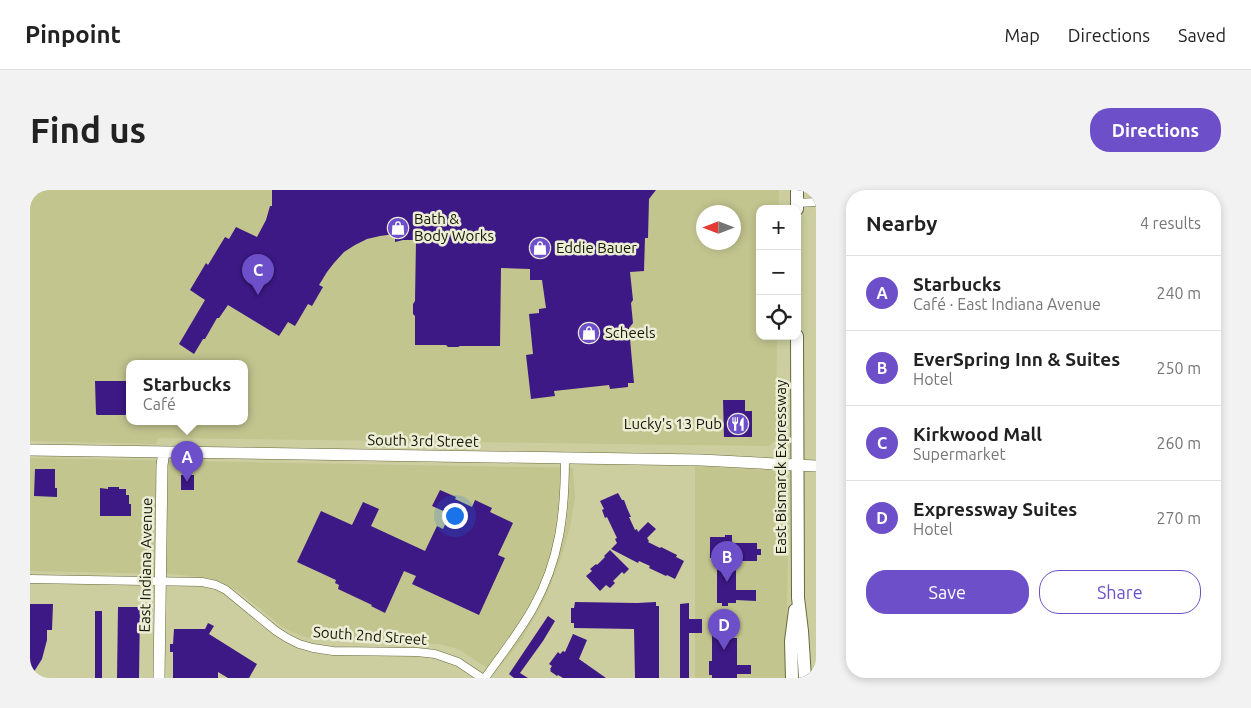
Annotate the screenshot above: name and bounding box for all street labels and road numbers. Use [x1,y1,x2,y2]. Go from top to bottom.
street label: East Bismarck Expressway [772,380,789,554]
street label: South 3rd Street [367,431,479,450]
street label: East Indiana Avenue [136,497,155,632]
street label: South 2nd Street [312,623,428,648]

